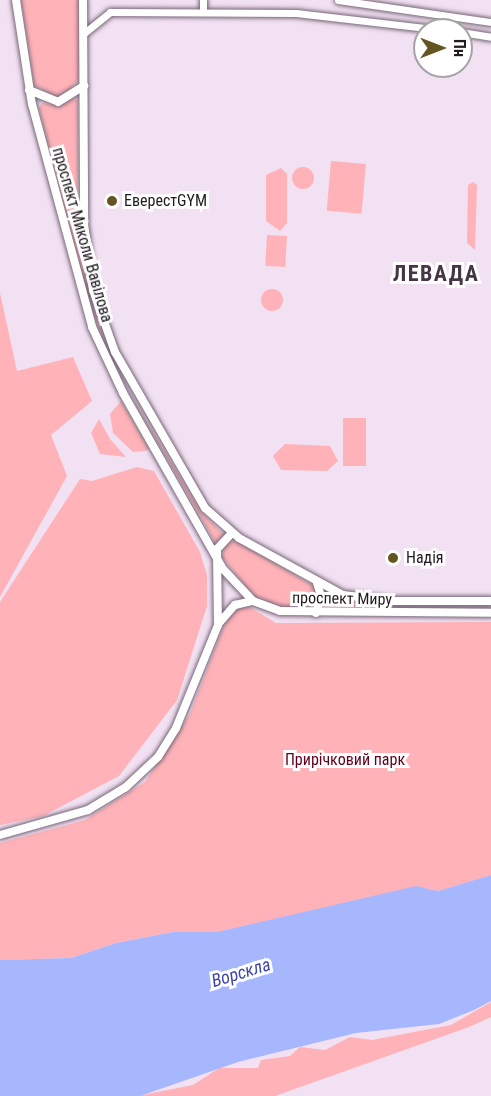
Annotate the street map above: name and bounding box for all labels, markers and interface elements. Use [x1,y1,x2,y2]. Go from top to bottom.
north arrow [413,18,473,78]
text: Пн [450,39,469,57]
street label: проспект Миколи Вавілова [48,145,116,325]
place label: ЕверестGYM [124,191,207,211]
marker: ЕверестGYM [105,194,119,208]
district label: ЛЕВАДА [393,261,479,287]
place label: Надія [406,548,444,568]
marker: Надія [384,549,402,567]
street label: проспект Миру [292,589,392,609]
park label: Прирічковий парк [285,750,405,770]
water label: Ворскла [209,954,273,992]

